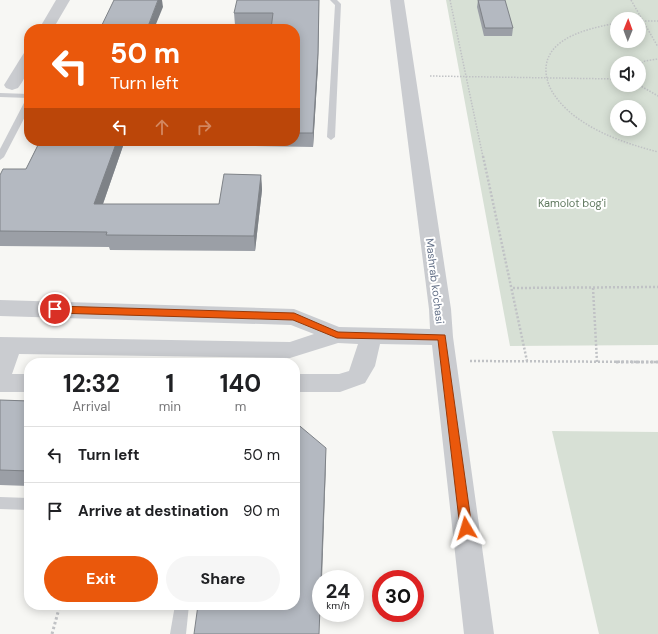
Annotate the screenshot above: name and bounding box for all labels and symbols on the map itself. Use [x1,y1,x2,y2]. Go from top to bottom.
north arrow [610,12,646,48]
park label: Kamolot bog'i [538,196,606,210]
street label: Mashrab ko'chasi [423,237,447,325]
pin [38,292,72,326]
position arrow [445,507,487,549]
speed limit sign: 30 [372,570,424,622]

